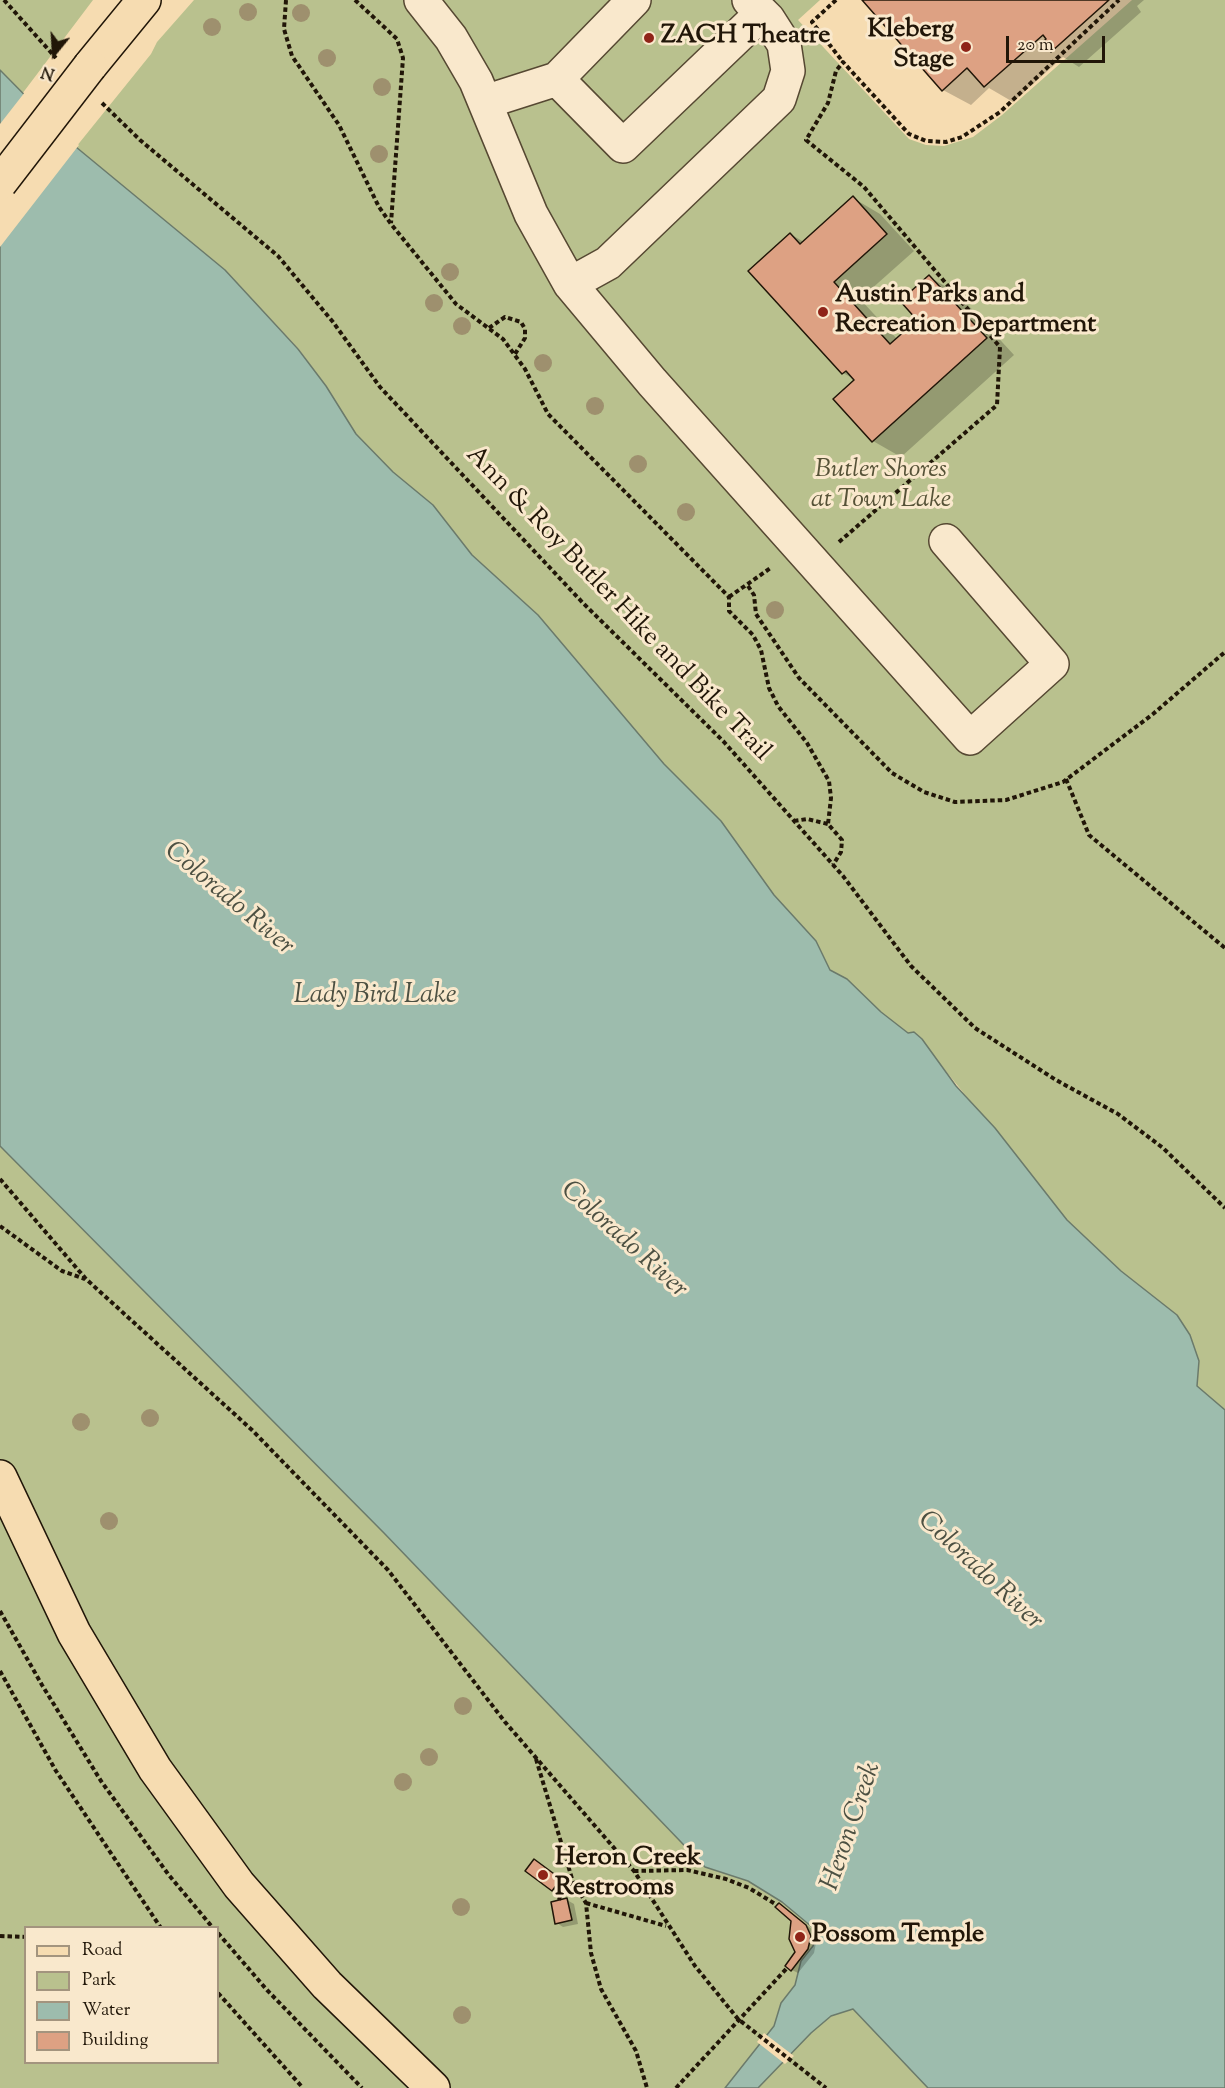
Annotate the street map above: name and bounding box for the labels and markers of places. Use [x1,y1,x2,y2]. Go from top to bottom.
place label: Kleberg Stage [868,16,954,77]
place label: ZACH Theatre [661,22,830,54]
marker: ZACH Theatre [642,31,656,45]
marker: Kleberg Stage [959,40,973,54]
place label: Austin Parks and Recreation Department [835,281,1096,342]
marker: Austin Parks and Recreation Department [816,305,830,319]
place label: Heron Creek Restrooms [555,1844,701,1906]
marker: Heron Creek Restrooms [536,1868,550,1882]
place label: Possom Temple [812,1921,984,1953]
marker: Possom Temple [793,1930,807,1944]

